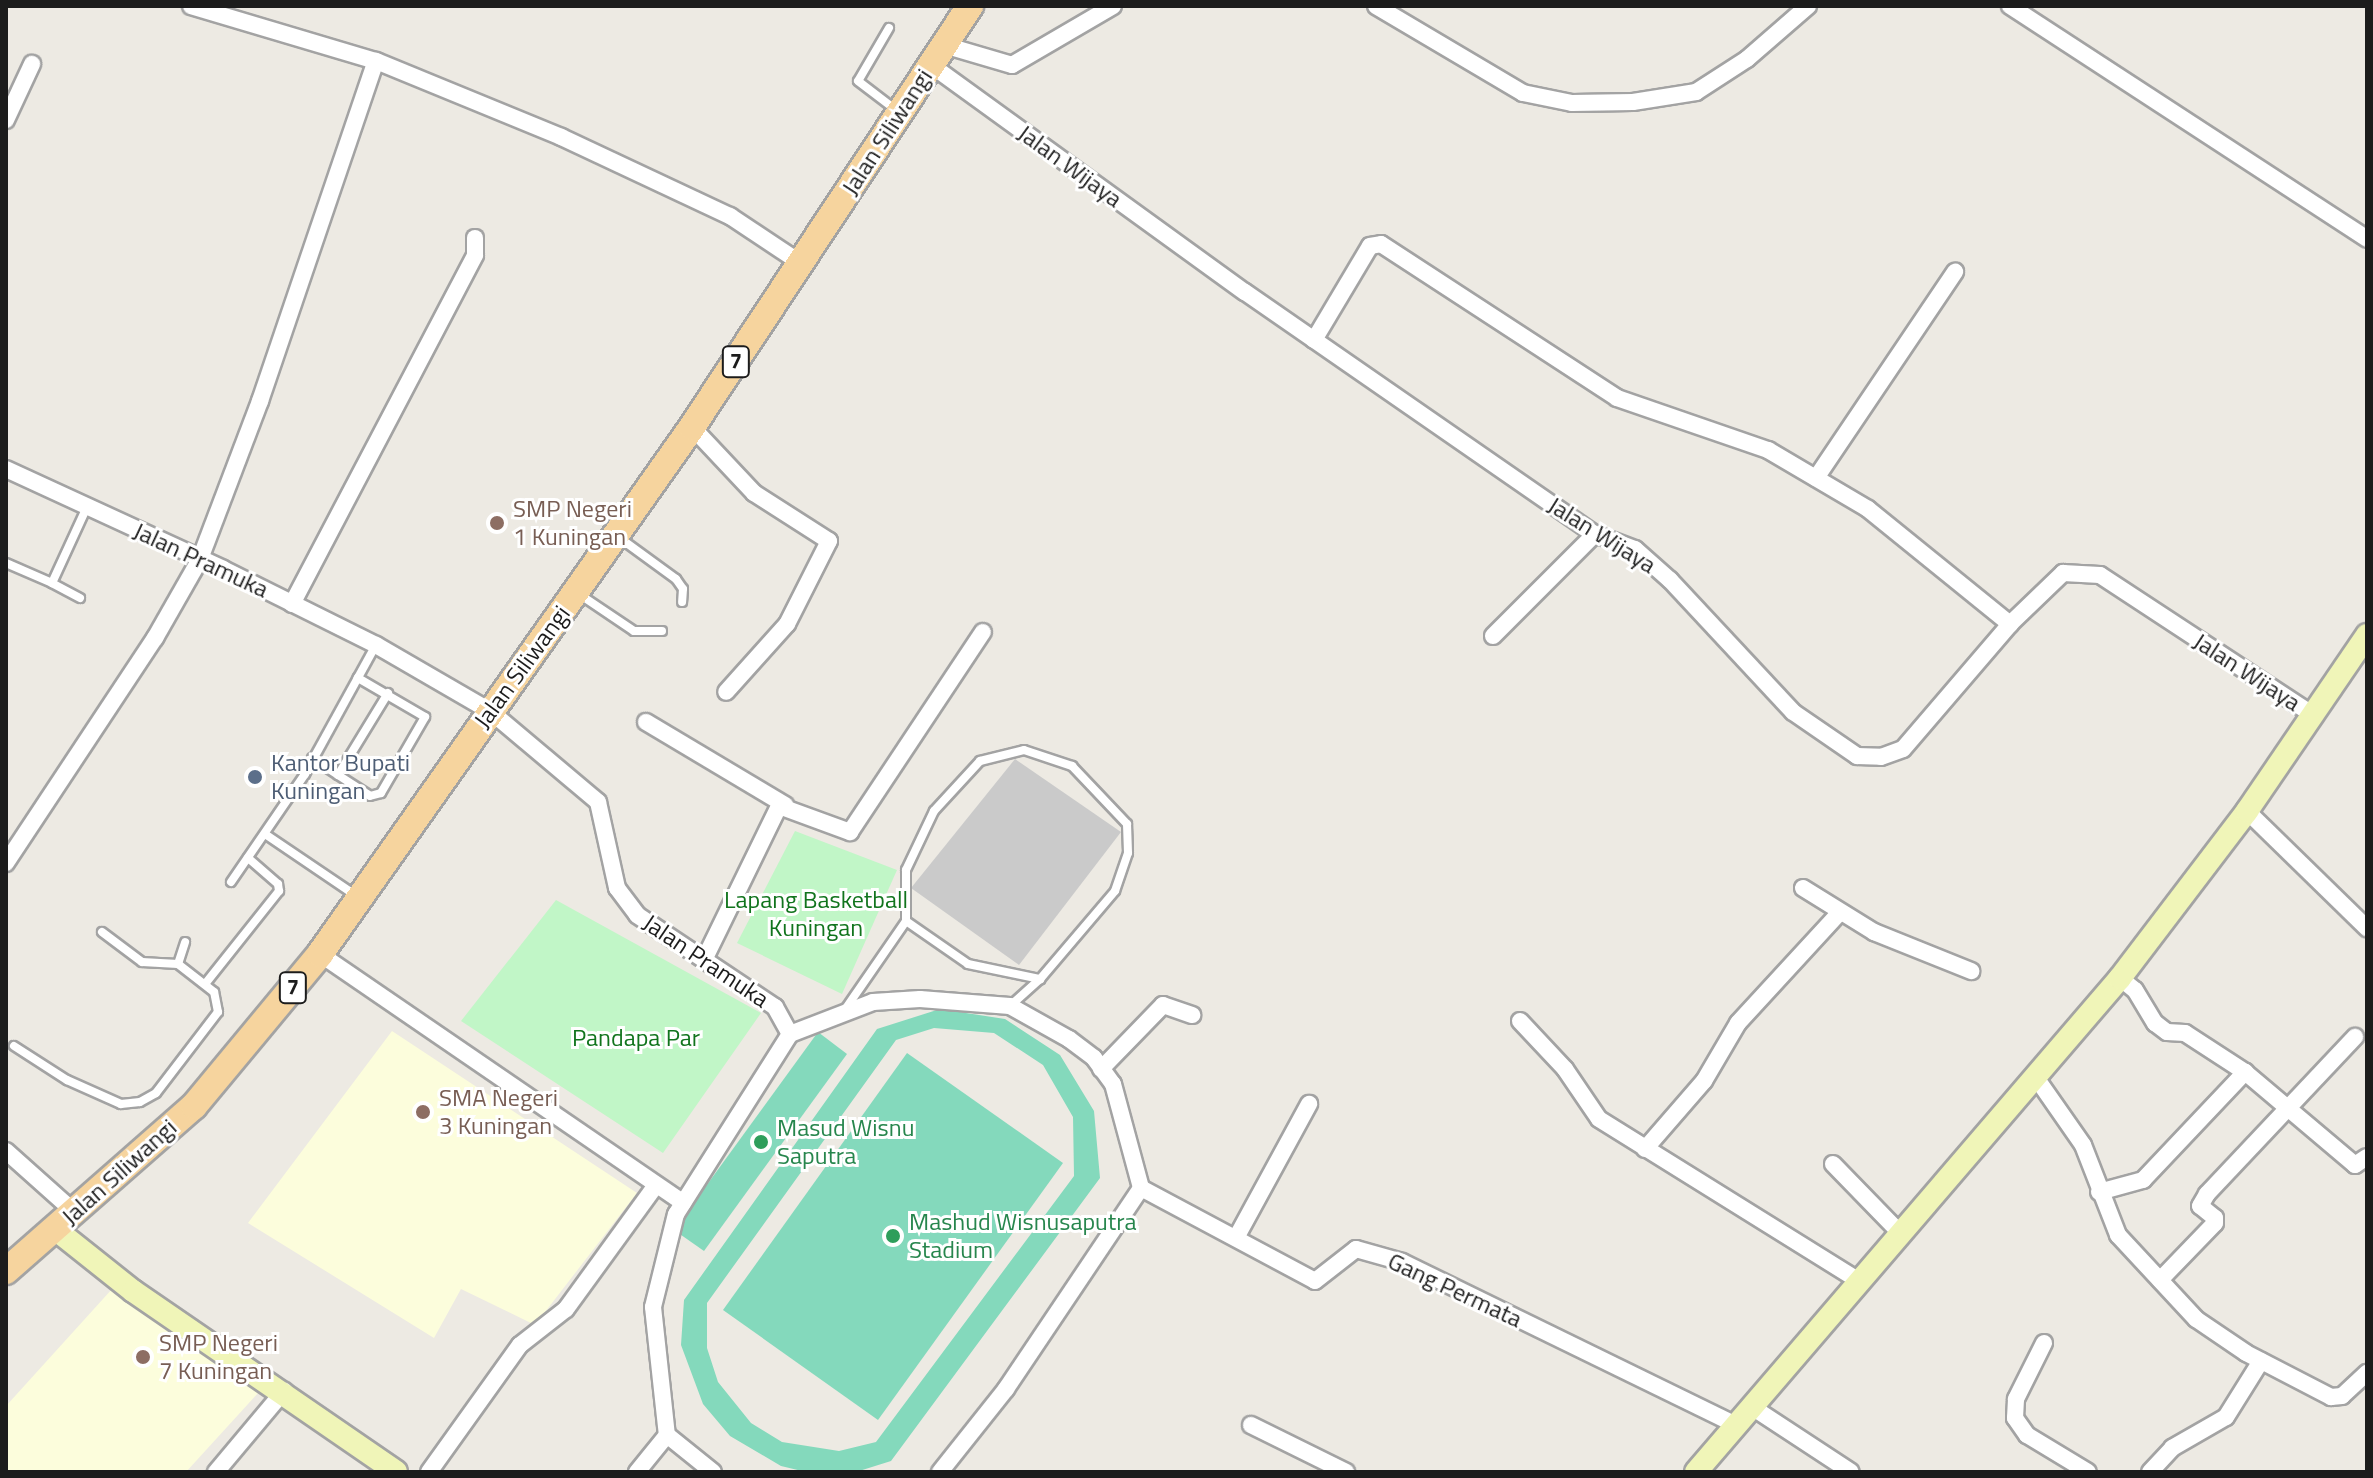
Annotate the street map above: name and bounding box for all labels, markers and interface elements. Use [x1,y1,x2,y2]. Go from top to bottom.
street label: Jalan Siliwangi [836,64,938,200]
street label: Jalan Wijaya [1012,119,1128,213]
road number: 7 [720,344,752,380]
street label: Jalan Wijaya [1543,491,1661,579]
place label: SMP Negeri 1 Kuningan [513,495,632,551]
marker: SMP Negeri 1 Kuningan [488,514,506,532]
street label: Jalan Pramuka [129,516,273,604]
street label: Jalan Siliwangi [468,600,576,734]
street label: Jalan Wijaya [2188,627,2306,717]
place label: Kantor Bupati Kuningan [271,749,410,805]
marker: Kantor Bupati Kuningan [246,768,264,786]
park label: Lapang Basketball Kuningan [724,886,908,942]
street label: Jalan Pramuka [638,908,774,1014]
road number: 7 [277,970,309,1006]
park label: Pandapa Par [572,1024,700,1052]
place label: SMA Negeri 3 Kuningan [439,1084,558,1140]
marker: SMA Negeri 3 Kuningan [414,1103,432,1121]
street label: Jalan Siliwangi [56,1113,182,1231]
place label: Masud Wisnu Saputra [777,1114,914,1170]
marker: Masud Wisnu Saputra [752,1133,770,1151]
place label: Mashud Wisnusaputra Stadium [909,1208,1137,1264]
marker: Mashud Wisnusaputra Stadium [884,1227,902,1245]
street label: Gang Permata [1383,1246,1527,1334]
place label: SMP Negeri 7 Kuningan [159,1329,278,1385]
marker: SMP Negeri 7 Kuningan [134,1348,152,1366]

